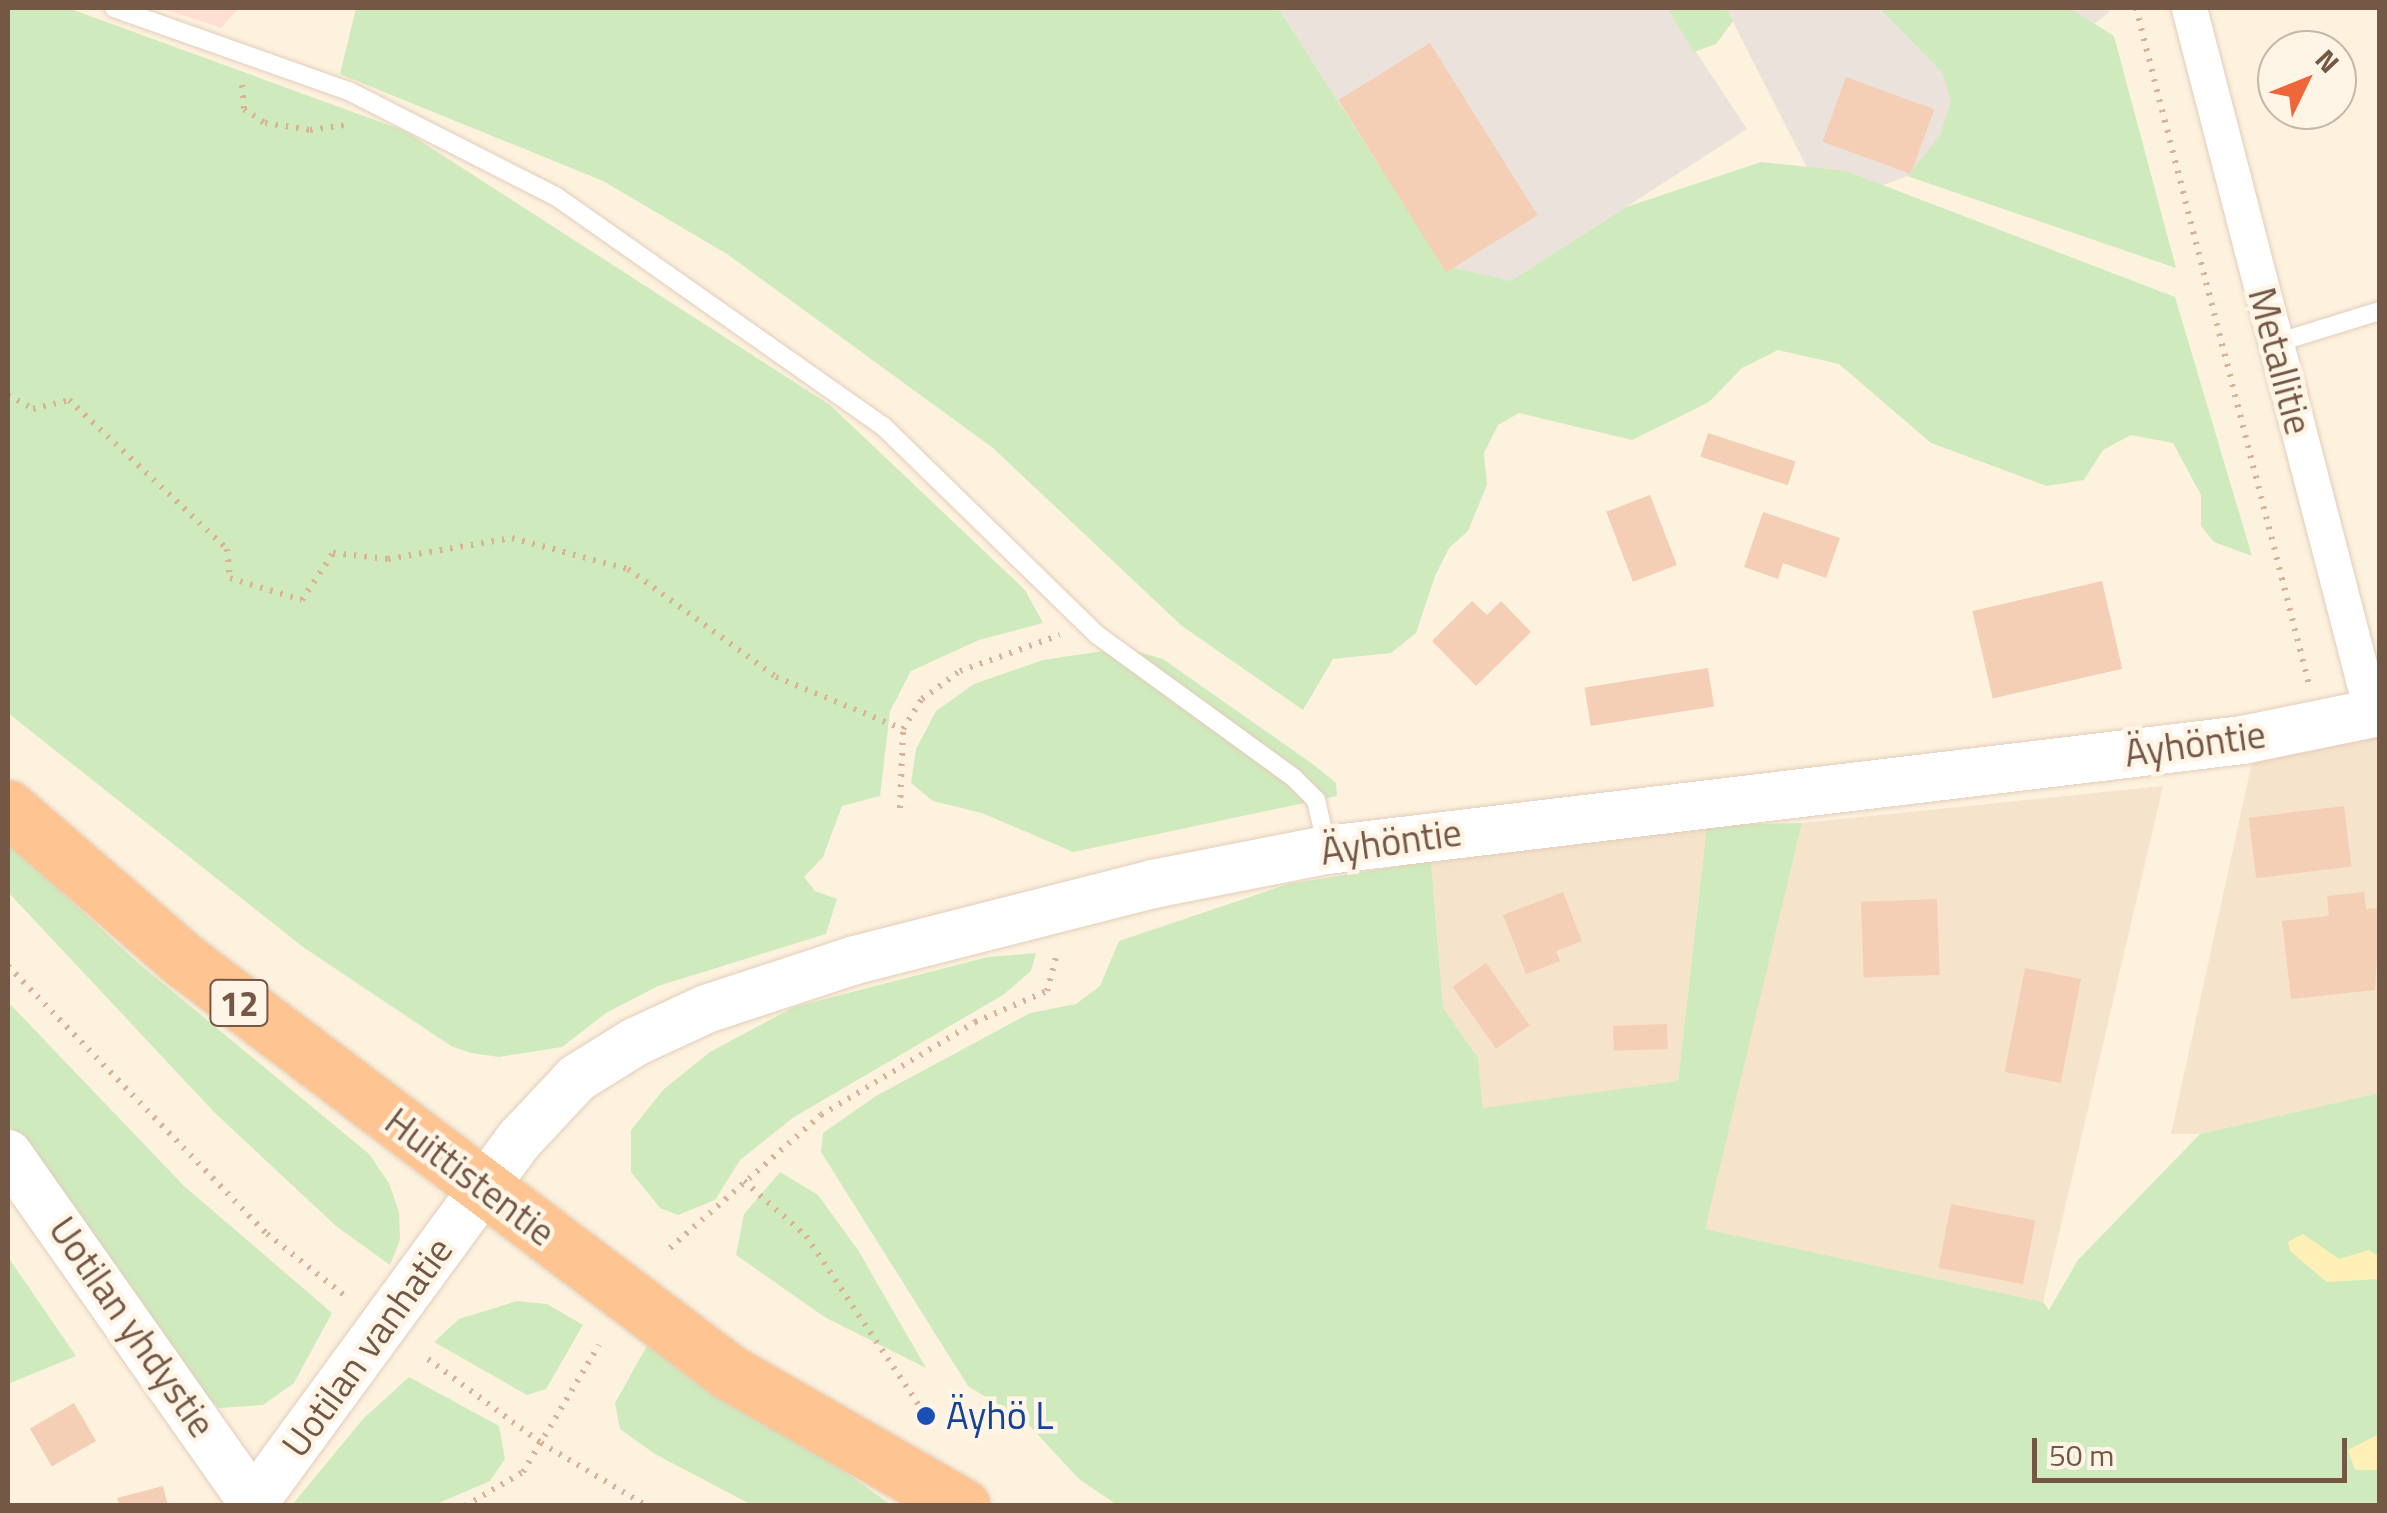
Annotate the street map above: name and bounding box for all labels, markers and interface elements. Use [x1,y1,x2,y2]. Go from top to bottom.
north arrow [2257,30,2357,130]
text: N [2306,39,2350,82]
street label: Metallitie [2239,283,2321,439]
street label: Äyhöntie [2122,712,2268,776]
street label: Äyhöntie [1318,810,1464,874]
road number: 12 [209,973,269,1033]
street label: Huittistentie [376,1098,564,1256]
street label: Uotilan yhdystie [39,1208,225,1446]
street label: Uotilan vanhatie [272,1228,462,1466]
place label: Äyhö L [946,1393,1053,1439]
marker: Äyhö L [915,1405,937,1427]
scale bar [2037,1418,2352,1480]
text: 50 m [2049,1432,2114,1478]

